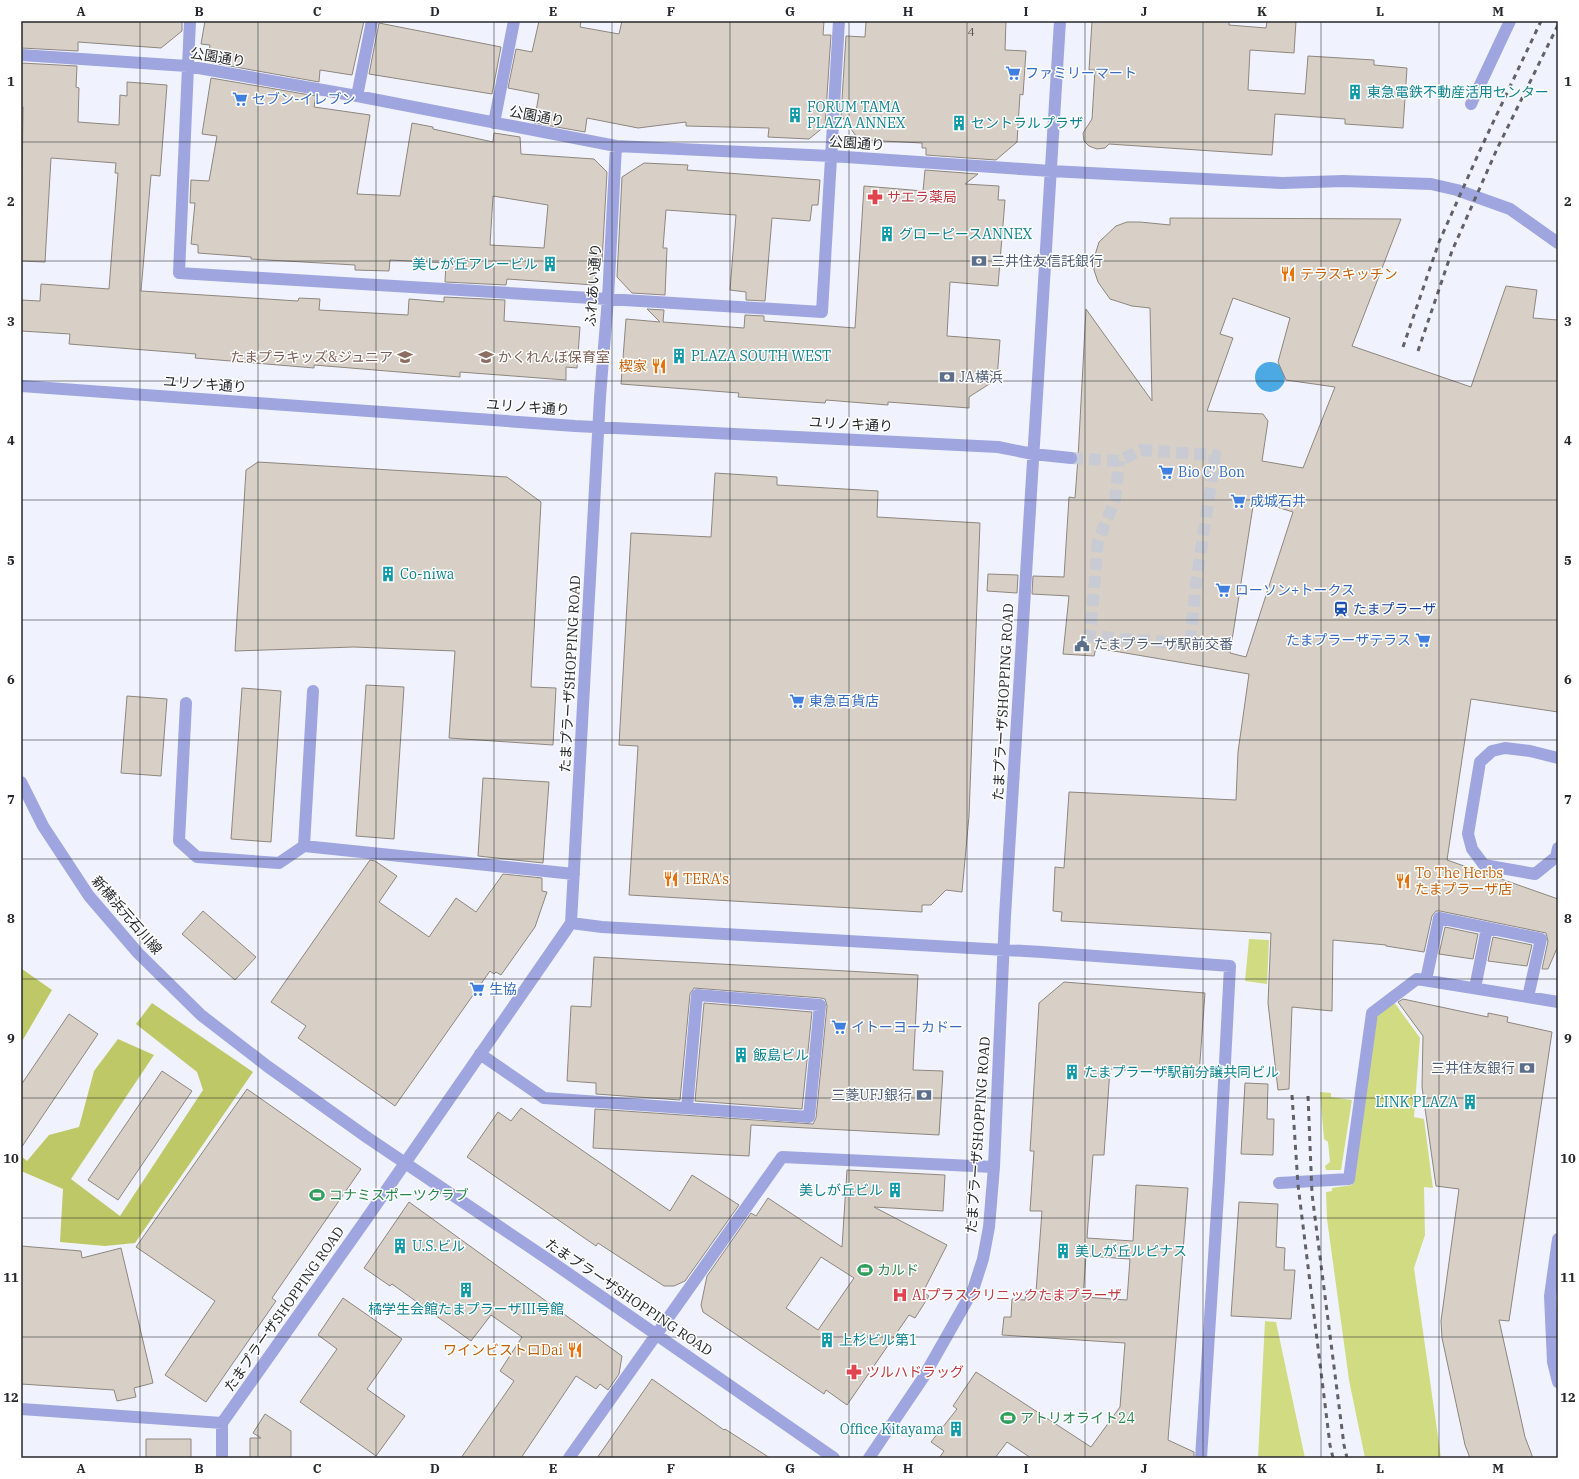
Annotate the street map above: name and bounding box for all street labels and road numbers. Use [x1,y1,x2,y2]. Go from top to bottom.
street label: 公園通り [189,44,247,70]
street label: 公園通り [508,102,566,130]
street label: 公園通り [828,132,886,154]
street label: ふれあい通り [581,242,605,328]
street label: ユリノキ通り [162,372,248,396]
street label: ユリノキ通り [485,395,571,419]
street label: ユリノキ通り [809,413,893,435]
street label: たまプラーザSHOPPING ROAD [556,575,584,773]
street label: たまプラーザSHOPPING ROAD [989,603,1017,801]
street label: 新横浜元石川線 [88,872,166,958]
street label: たまプラーザSHOPPING ROAD [962,1036,994,1234]
street label: たまプラーザSHOPPING ROAD [220,1223,348,1395]
street label: たまプラーザSHOPPING ROAD [542,1234,716,1360]

